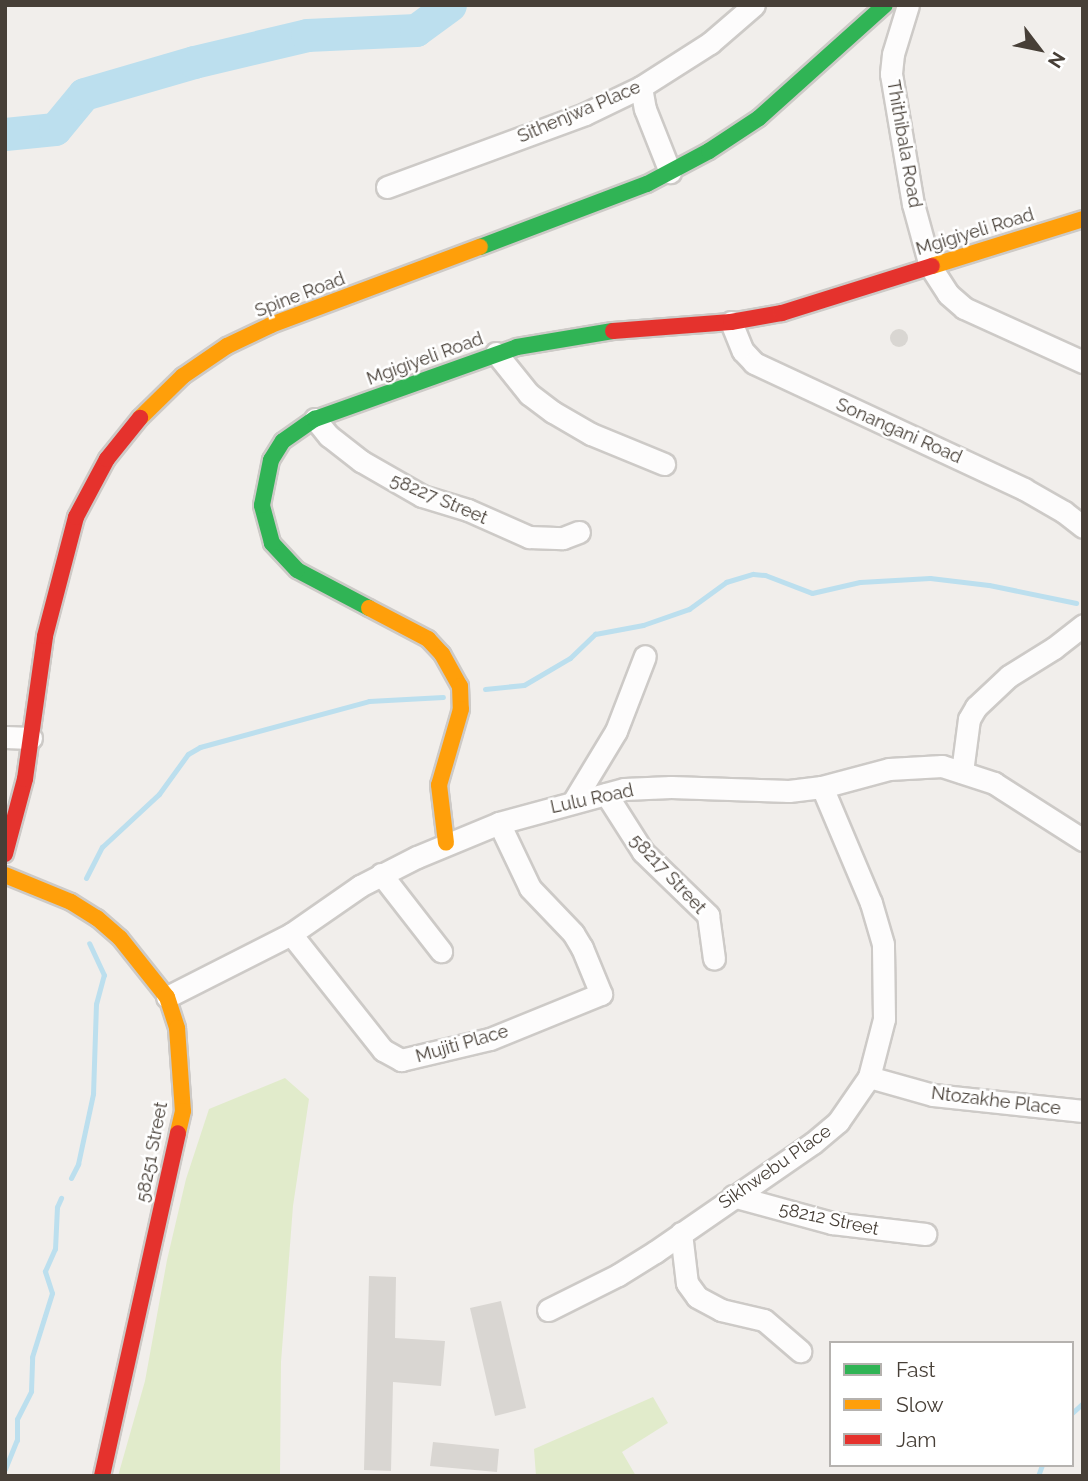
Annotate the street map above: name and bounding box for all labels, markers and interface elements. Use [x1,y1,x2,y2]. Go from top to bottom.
north arrow [1004,14,1074,84]
text: N [1044,48,1070,72]
street label: Sithenjwa Place [514,76,644,148]
street label: Thithibala Road [882,78,926,210]
street label: Mgigiyeli Road [913,204,1037,260]
street label: Spine Road [252,268,348,322]
street label: Mgigiyeli Road [364,328,486,390]
street label: Sonangani Road [833,394,965,468]
street label: 58227 Street [387,469,491,529]
street label: Lulu Road [548,780,636,818]
street label: 58217 Street [625,829,711,919]
street label: Mujiti Place [413,1020,511,1068]
street label: Ntozakhe Place [930,1082,1062,1120]
street label: 58251 Street [132,1100,172,1204]
street label: Sikhwebu Place [715,1120,835,1214]
street label: 58212 Street [777,1198,881,1240]
legend [829,1341,1074,1467]
text: Fast [896,1357,936,1382]
text: Slow [896,1392,944,1417]
text: Jam [896,1427,937,1452]

